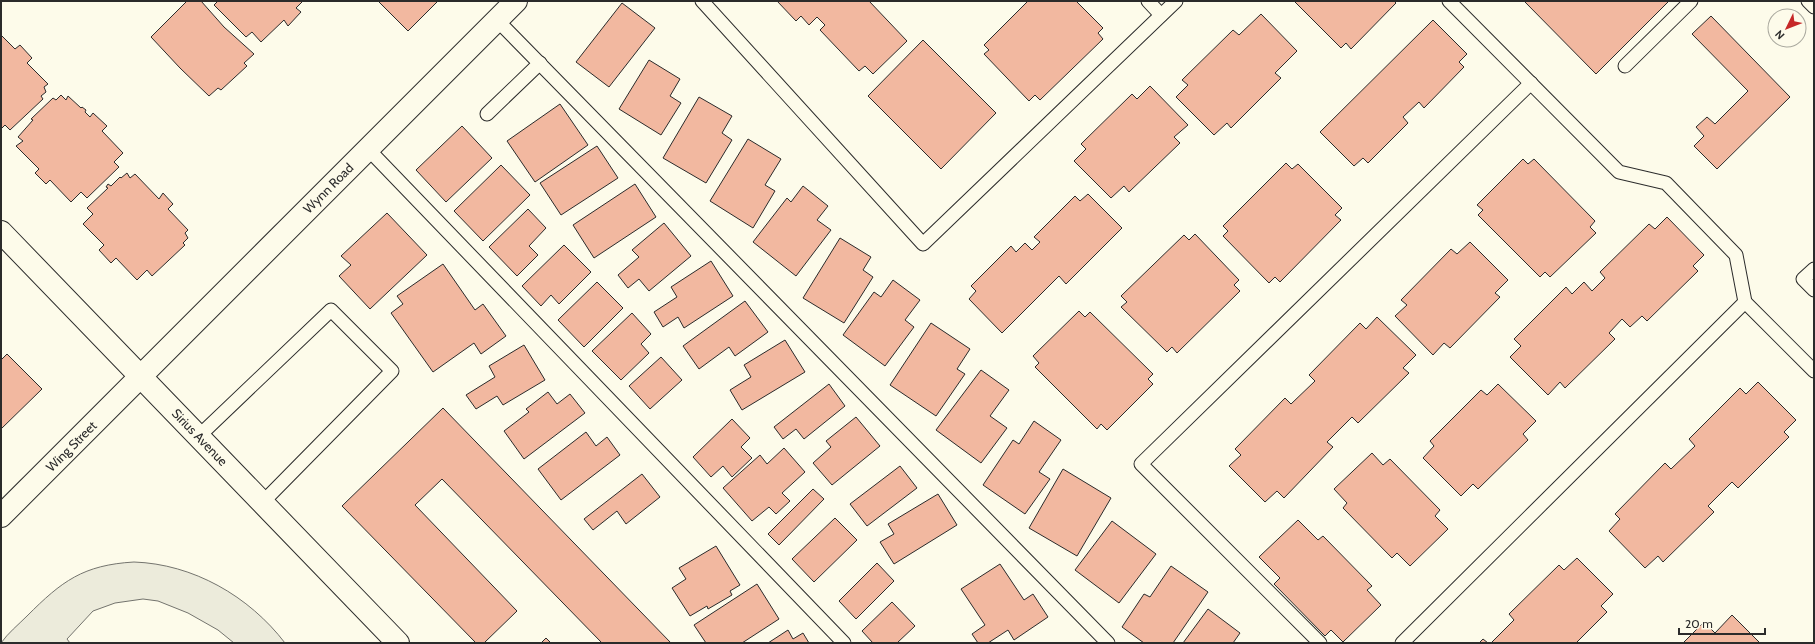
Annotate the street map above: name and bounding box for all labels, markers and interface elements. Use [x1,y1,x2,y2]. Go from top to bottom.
north arrow [1767,8,1807,48]
text: N [1772,27,1787,42]
street label: Wynn Road [300,160,356,216]
street label: Sirius Avenue [169,405,232,469]
street label: Wing Street [42,417,100,475]
scale bar [1679,610,1765,636]
text: 20 m [1685,616,1713,631]

